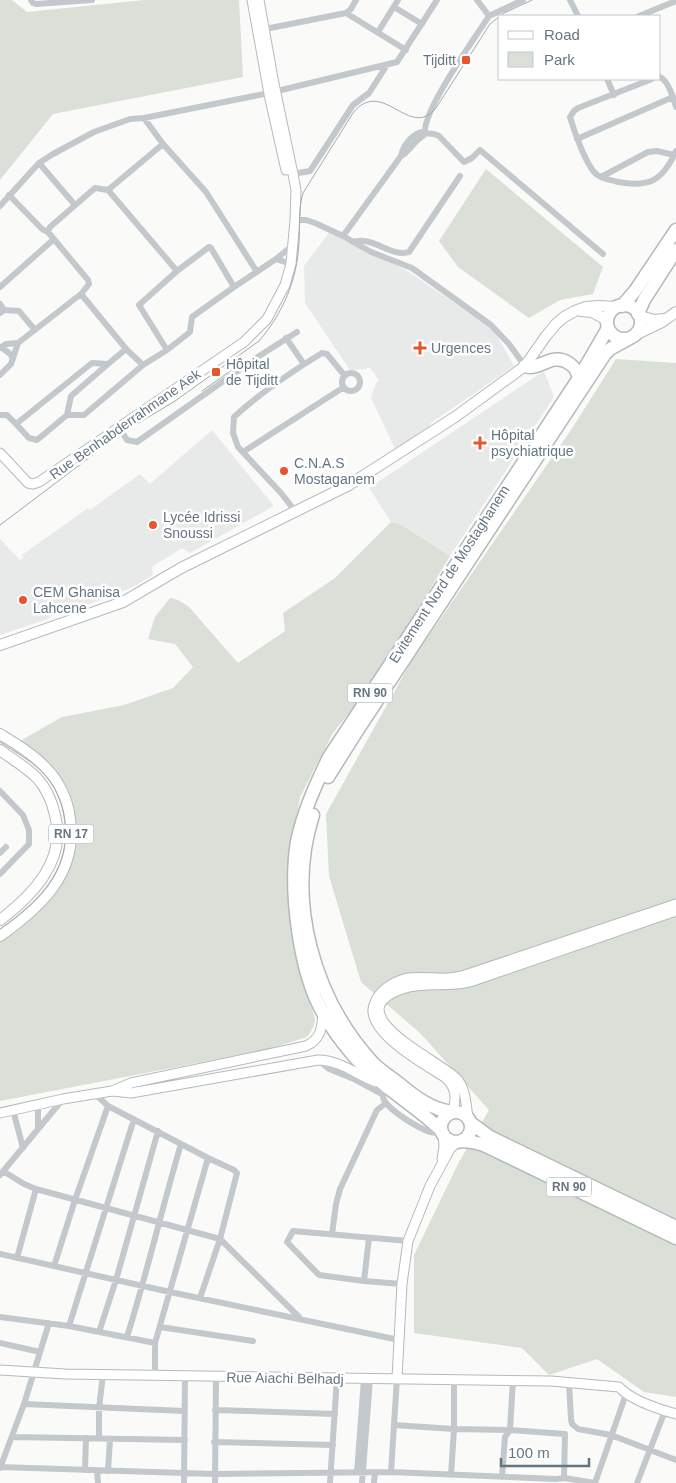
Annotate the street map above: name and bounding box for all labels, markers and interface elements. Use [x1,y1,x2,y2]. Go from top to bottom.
legend [498,15,661,80]
text: Road [544,26,580,43]
text: Park [544,51,575,68]
place label: Tijditt [423,52,456,68]
marker: Tijditt [460,54,472,66]
place label: Urgences [431,340,491,356]
marker: Urgences [413,341,427,355]
place label: Hôpital de Tijditt [226,356,278,388]
street label: Rue Benhabderrahmane Aek [46,365,204,482]
marker: Hôpital de Tijditt [210,366,222,378]
place label: Hôpital psychiatrique [491,427,574,459]
marker: Hôpital psychiatrique [473,436,487,450]
place label: C.N.A.S Mostaganem [294,455,375,487]
marker: C.N.A.S Mostaganem [278,465,290,477]
street label: Evitement Nord de Mostaghanem [385,482,513,666]
place label: Lycée Idrissi Snoussi [163,509,240,541]
marker: Lycée Idrissi Snoussi [147,519,159,531]
place label: CEM Ghanisa Lahcene [33,584,120,616]
marker: CEM Ghanisa Lahcene [17,594,29,606]
road number: RN 90 [348,684,392,702]
road number: RN 17 [48,824,94,844]
road number: RN 90 [546,1178,592,1196]
street label: Rue Aiachi Belhadj [226,1369,344,1387]
scale bar [501,1436,588,1468]
text: 100 m [508,1444,550,1461]

